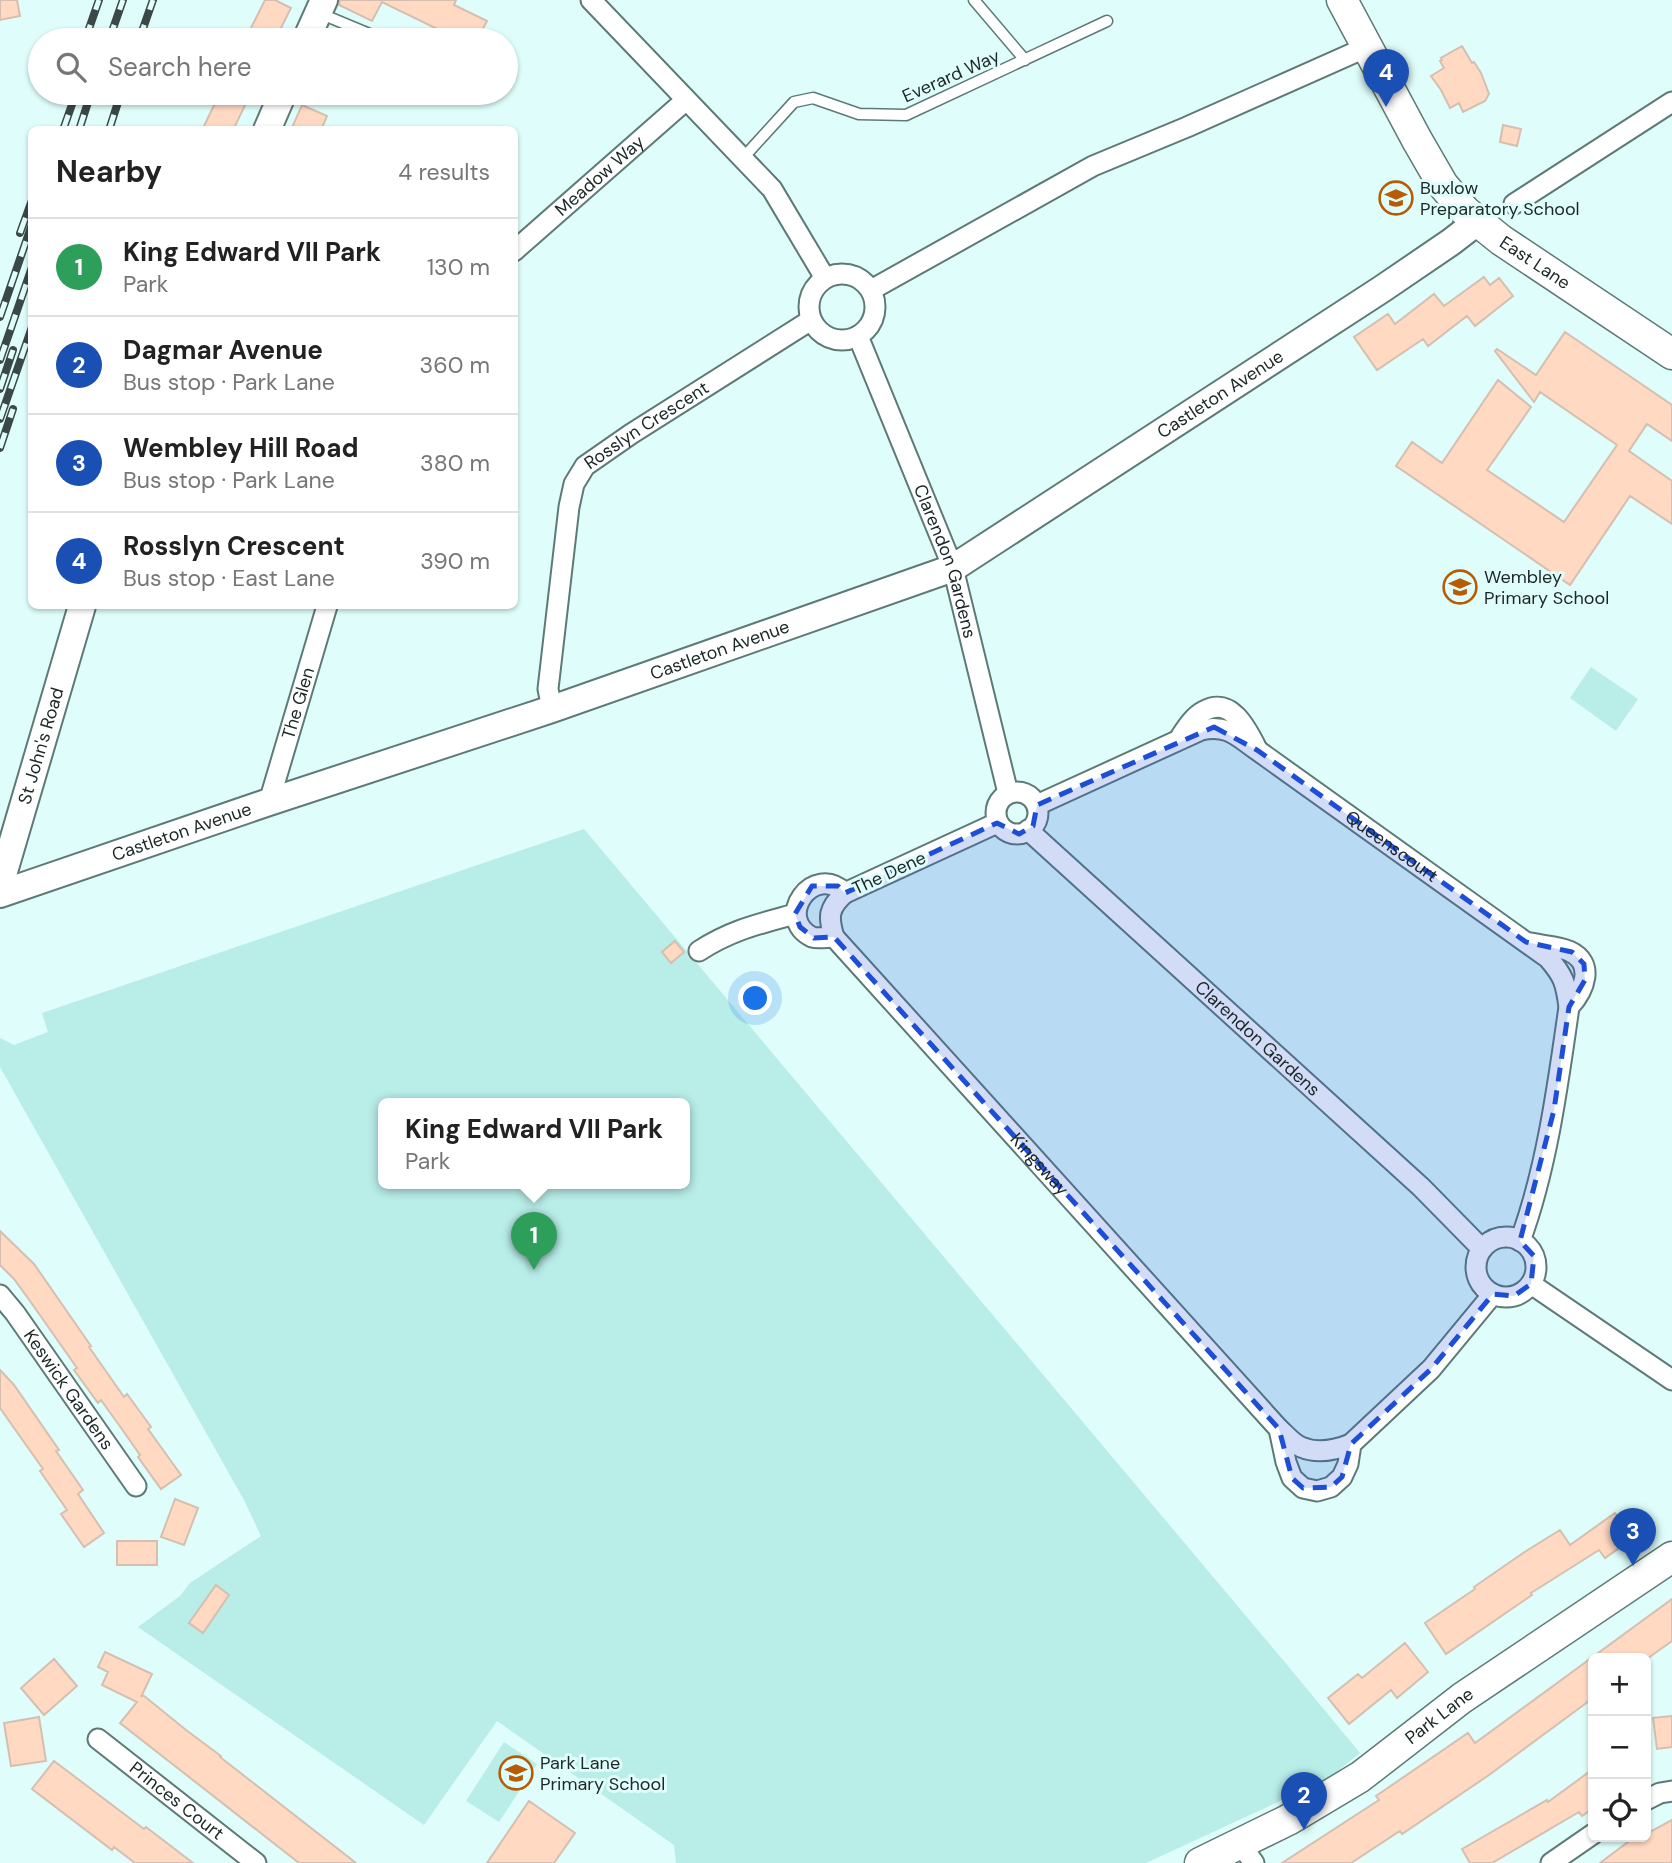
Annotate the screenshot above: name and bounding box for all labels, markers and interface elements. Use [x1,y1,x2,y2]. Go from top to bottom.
search box [28,28,518,105]
street label: Everard Way [898,44,1004,108]
icon: search [52,48,90,86]
pin: 4 [1363,49,1409,107]
text: Search here [108,50,251,84]
street label: Meadow Way [550,130,649,222]
text: Nearby [56,152,162,191]
text: 4 results [398,157,490,187]
place label: Buxlow Preparatory School [1420,176,1580,221]
school or university icon: Buxlow Preparatory School [1377,179,1415,217]
street label: East Lane [1495,230,1575,295]
text: King Edward VII Park [123,235,381,269]
text: 1 [75,252,83,282]
text: 130 m [427,252,490,282]
text: Park [123,269,168,299]
text: Dagmar Avenue [123,333,323,367]
street label: Castleton Avenue [1152,344,1288,444]
text: 2 [72,350,86,380]
text: 360 m [420,350,490,380]
text: Bus stop · Park Lane [123,367,335,397]
street label: Rosslyn Crescent [579,376,713,475]
text: Wembley Hill Road [123,431,358,465]
text: 3 [72,448,86,478]
text: 380 m [420,448,490,478]
text: Bus stop · Park Lane [123,465,335,495]
street label: Clarendon Gardens [908,481,982,641]
text: Rosslyn Crescent [123,529,345,563]
text: 4 [72,546,86,576]
text: 390 m [420,546,490,576]
text: Bus stop · East Lane [123,563,335,593]
place label: Wembley Primary School [1484,565,1609,610]
school or university icon: Wembley Primary School [1441,568,1479,606]
street label: Castleton Avenue [647,614,793,686]
street label: The Glen [276,664,320,742]
street label: St John's Road [12,685,69,807]
street label: Castleton Avenue [109,797,255,867]
street label: Queenscourt [1340,805,1443,888]
street label: The Dene [848,846,930,900]
street label: Clarendon Gardens [1190,975,1325,1102]
your location [738,981,772,1015]
popup [378,1098,690,1189]
text: King Edward VII Park [405,1112,663,1146]
street label: Kingsway [1005,1128,1074,1201]
text: Park [405,1146,450,1176]
pin: 1 [511,1212,557,1270]
street label: Keswick Gardens [18,1325,119,1455]
pin: 3 [1610,1508,1656,1566]
map controls [1588,1653,1651,1842]
button: + [1588,1653,1651,1716]
street label: Park Lane [1400,1682,1478,1750]
button: − [1588,1716,1651,1779]
place label: Park Lane Primary School [540,1751,665,1796]
school or university icon: Park Lane Primary School [497,1754,535,1792]
street label: Princes Court [124,1756,229,1845]
pin: 2 [1281,1772,1327,1830]
button: locate [1588,1779,1651,1842]

